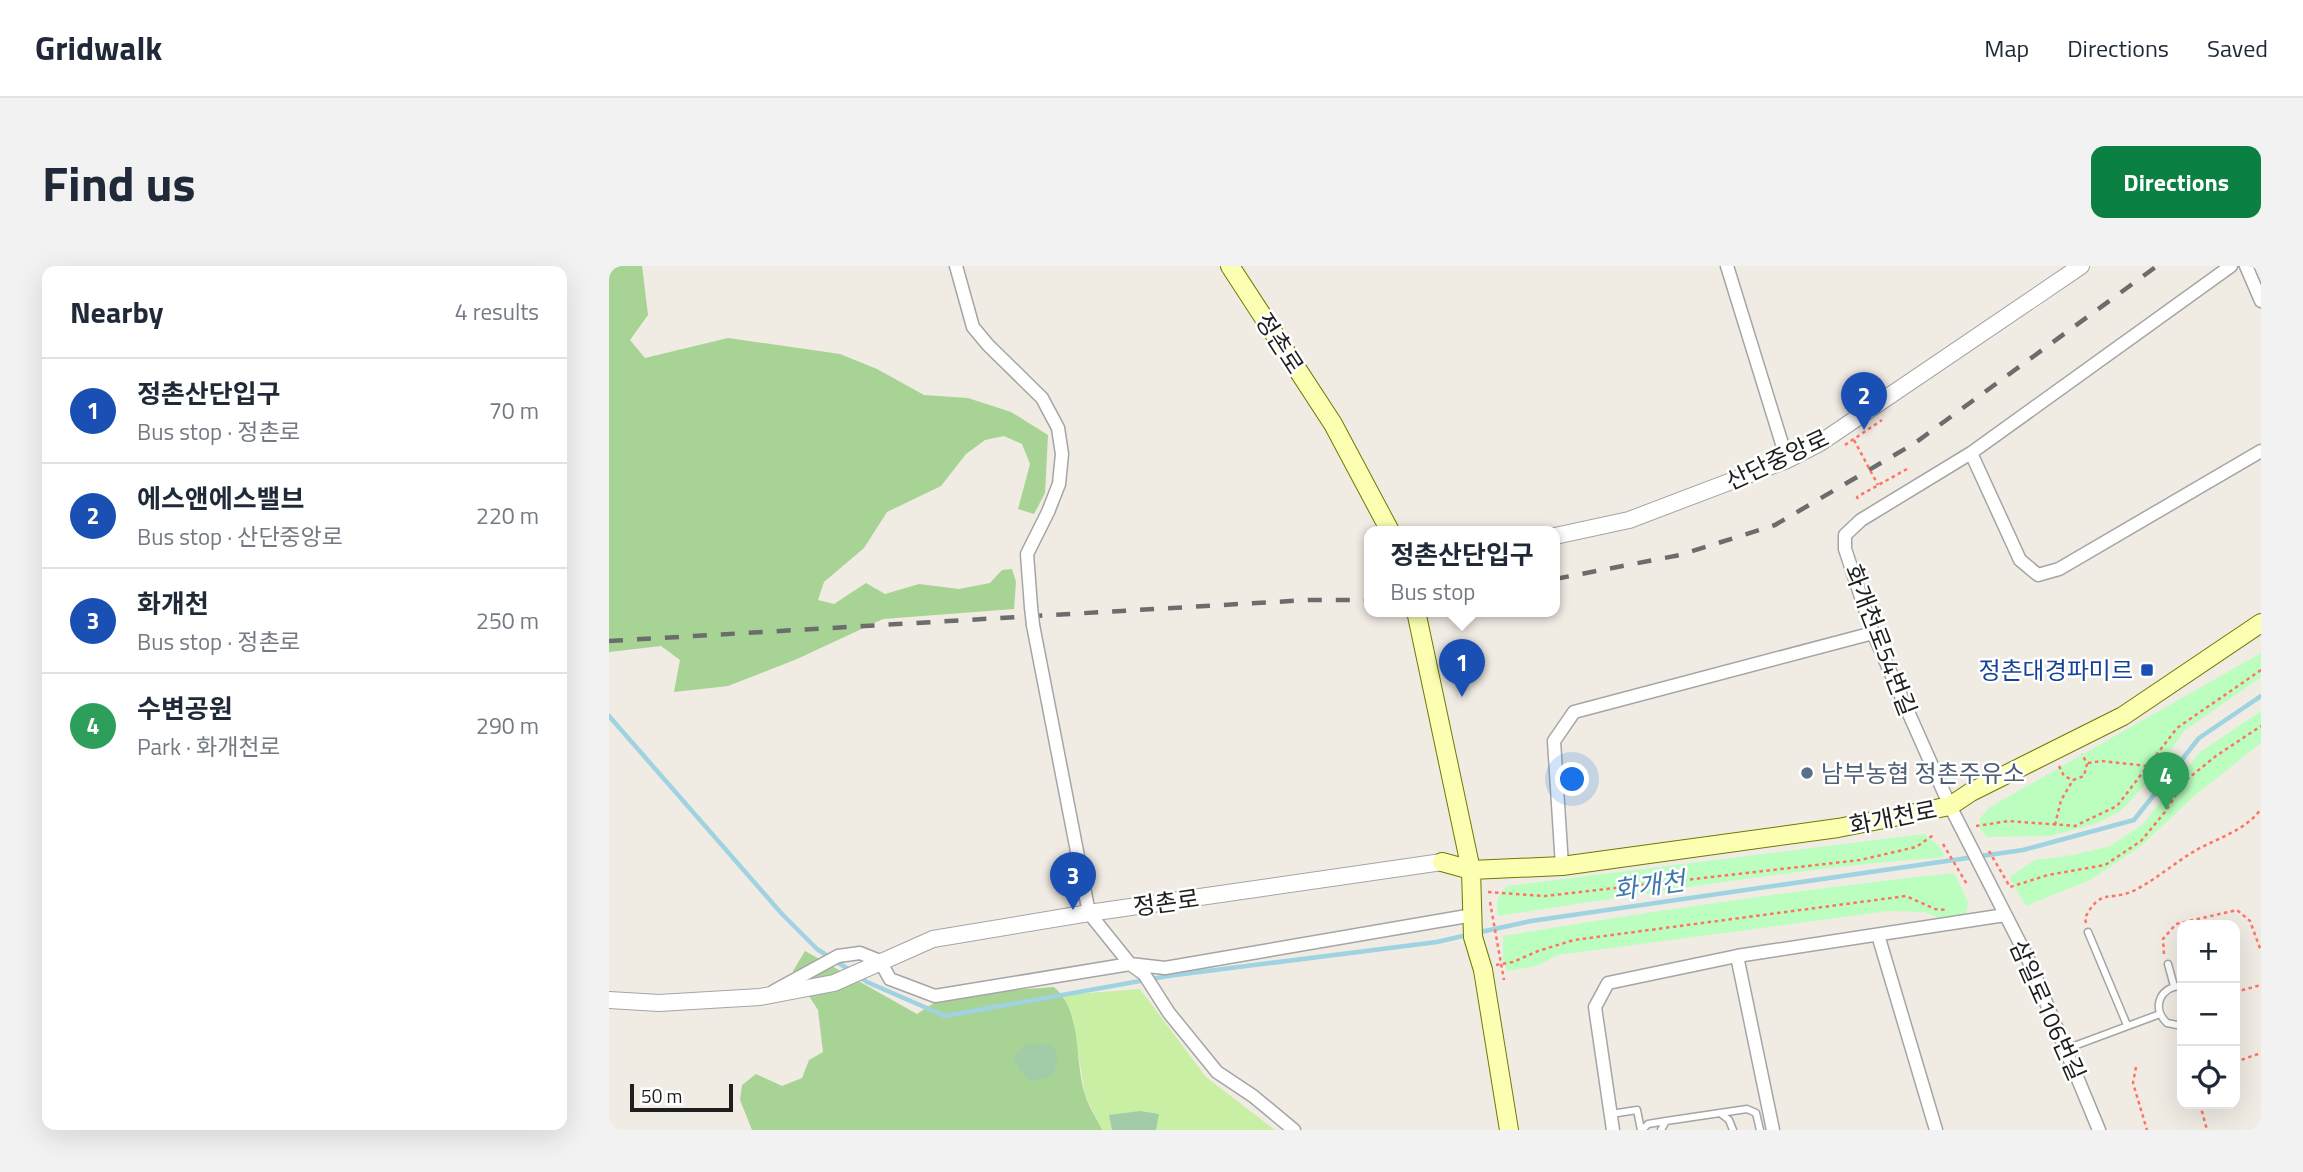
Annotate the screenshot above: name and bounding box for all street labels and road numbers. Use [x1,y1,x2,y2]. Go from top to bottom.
street label: 정촌로 [1247,305,1313,381]
street label: 산단중앙로 [1719,419,1835,499]
street label: 화개천로54번길 [1836,559,1926,721]
street label: 화개천로 [1846,791,1940,843]
street label: 정촌로 [1131,880,1201,924]
street label: 삼일로106번길 [2001,934,2095,1086]

